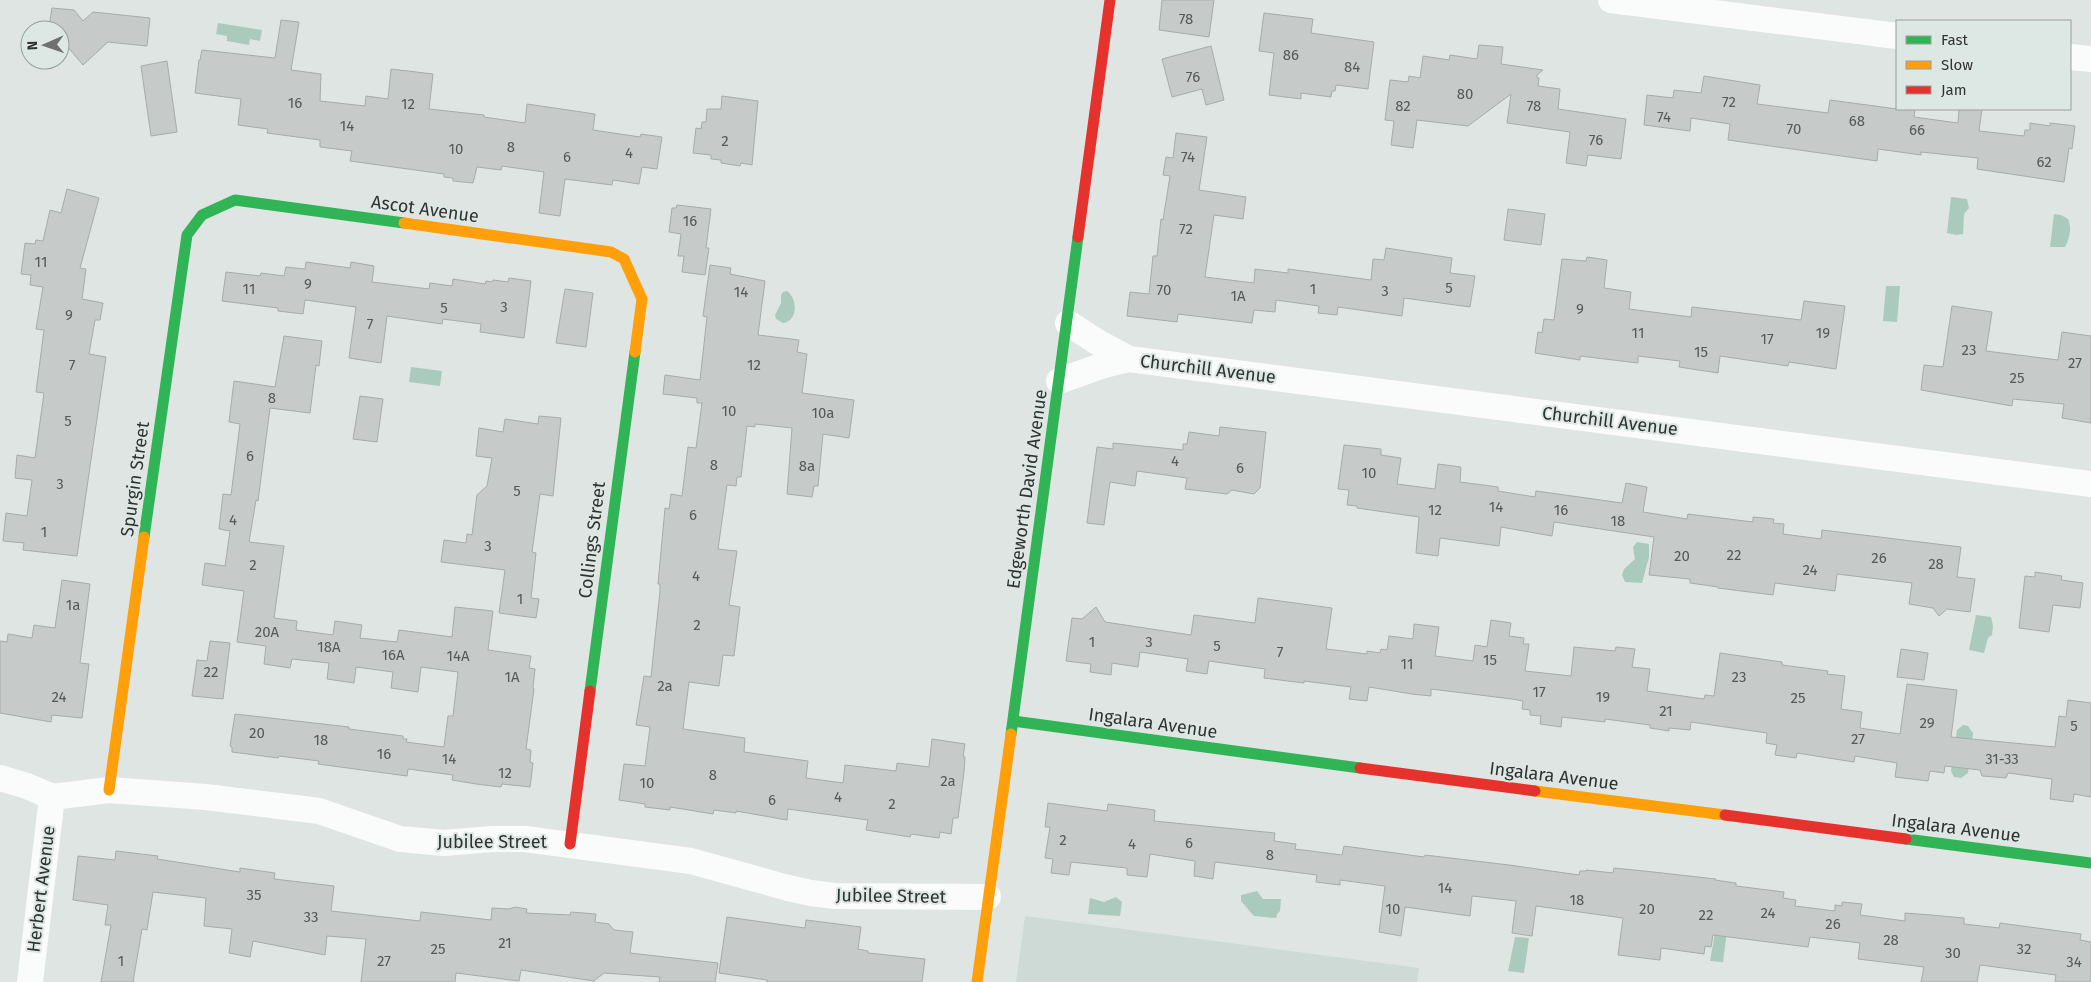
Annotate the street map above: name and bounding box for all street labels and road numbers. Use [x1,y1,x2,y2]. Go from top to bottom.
street label: Ascot Avenue [370,191,480,227]
street label: Churchill Avenue [1139,350,1277,388]
street label: Edgeworth David Avenue [1002,388,1052,590]
street label: Churchill Avenue [1541,402,1679,440]
street label: Spurgin Street [116,419,154,538]
street label: Collings Street [574,480,610,600]
street label: Ingalara Avenue [1087,703,1219,743]
street label: Ingalara Avenue [1488,757,1620,795]
street label: Ingalara Avenue [1890,809,2022,847]
street label: Herbert Avenue [22,824,60,954]
street label: Jubilee Street [437,831,548,853]
street label: Jubilee Street [836,884,947,908]

